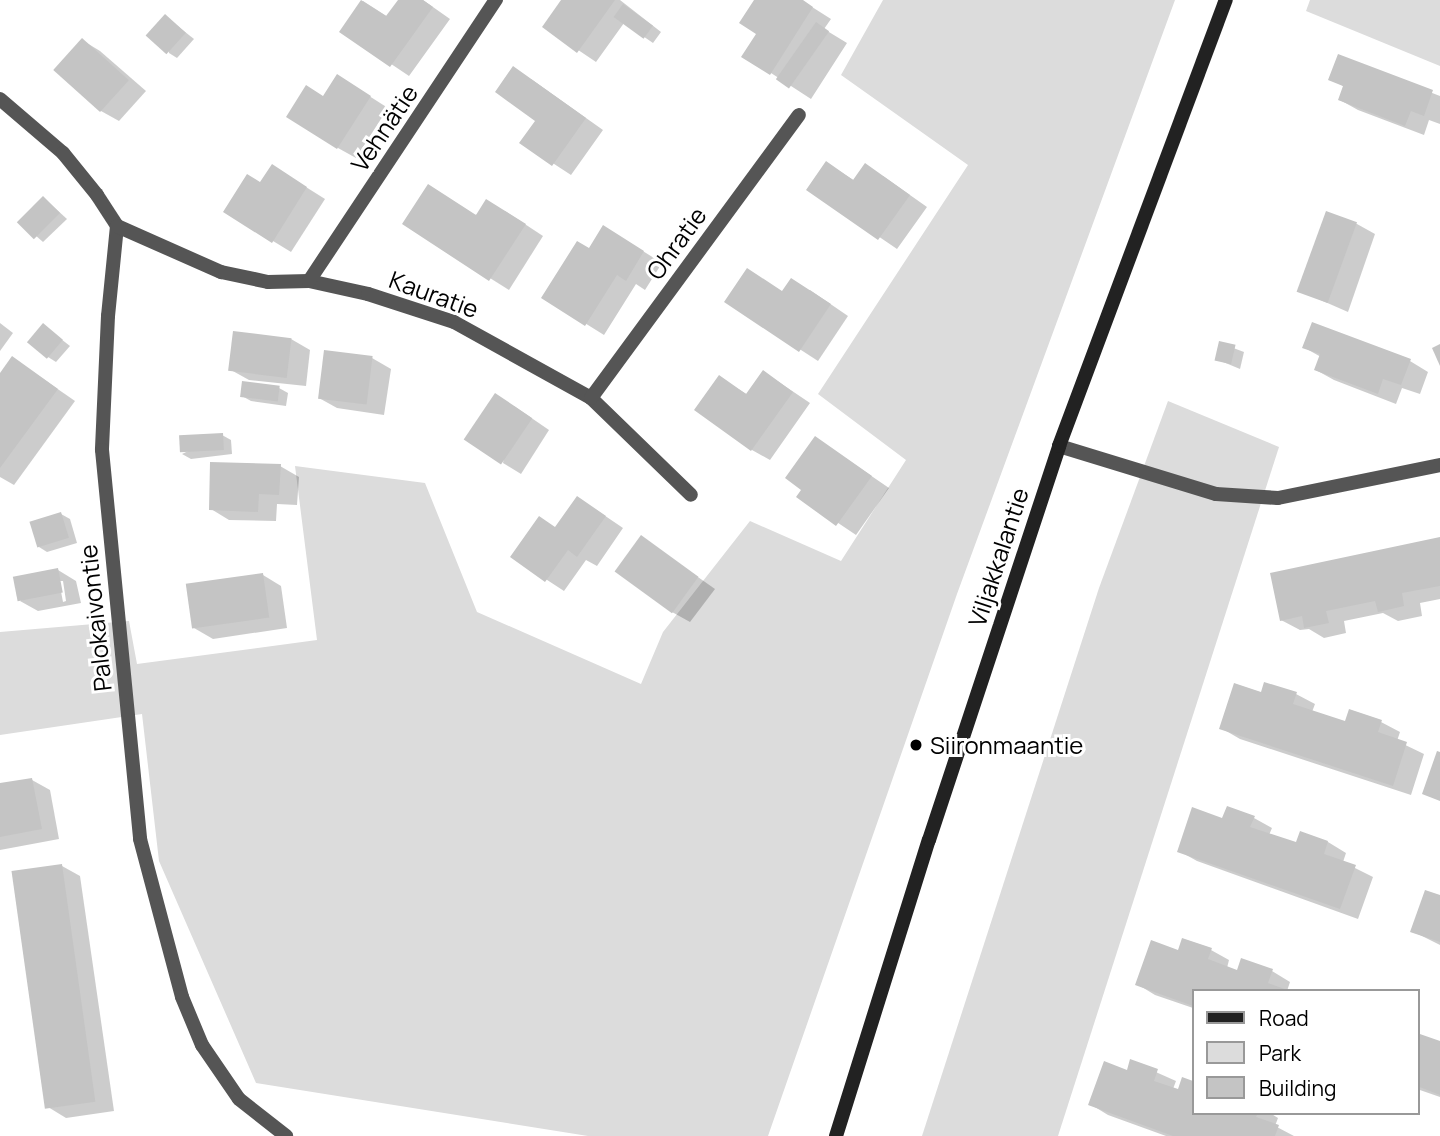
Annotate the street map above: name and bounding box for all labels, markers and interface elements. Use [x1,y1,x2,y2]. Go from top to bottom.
street label: Vehnätie [345,79,423,177]
street label: Ohratie [640,201,712,285]
street label: Kauratie [386,265,482,323]
street label: Viljakkalantie [962,484,1034,630]
street label: Palokaivontie [73,543,117,693]
place label: Siironmaantie [930,731,1083,759]
marker: Siironmaantie [908,737,924,753]
legend [1192,989,1419,1115]
text: Road [1259,1004,1309,1032]
text: Park [1259,1039,1301,1067]
text: Building [1259,1074,1336,1102]

